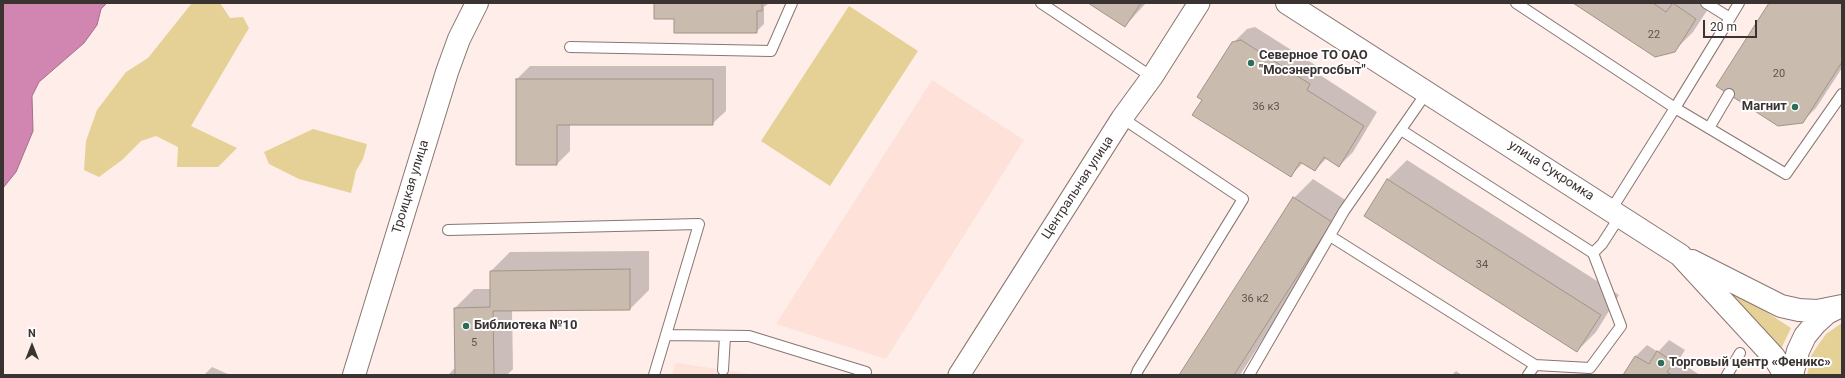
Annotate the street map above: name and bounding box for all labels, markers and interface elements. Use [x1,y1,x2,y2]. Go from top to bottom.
scale bar [1705,12,1759,38]
text: 20 m [1710,20,1737,34]
house number: 22 [1648,28,1660,42]
place label: Северное ТО ОАО "Мосэнергосбыт" [1259,48,1368,79]
marker: Северное ТО ОАО "Мосэнергосбыт" [1246,58,1256,68]
house number: 20 [1773,67,1785,81]
place label: Магнит [1742,99,1787,115]
house number: 36 к3 [1252,100,1280,114]
marker: Магнит [1790,102,1800,112]
street label: Центральная улица [1039,134,1117,242]
street label: улица Сукромка [1505,137,1597,205]
street label: Троицкая улица [389,138,433,236]
house number: 34 [1476,258,1488,272]
house number: 36 к2 [1241,292,1269,306]
place label: Библиотека №10 [474,318,577,334]
marker: Библиотека №10 [461,321,471,331]
north arrow [12,326,52,366]
text: N [28,327,36,340]
house number: 5 [471,336,477,350]
place label: Торговый центр «Феникс» [1669,355,1831,371]
marker: Торговый центр «Феникс» [1656,358,1666,368]

